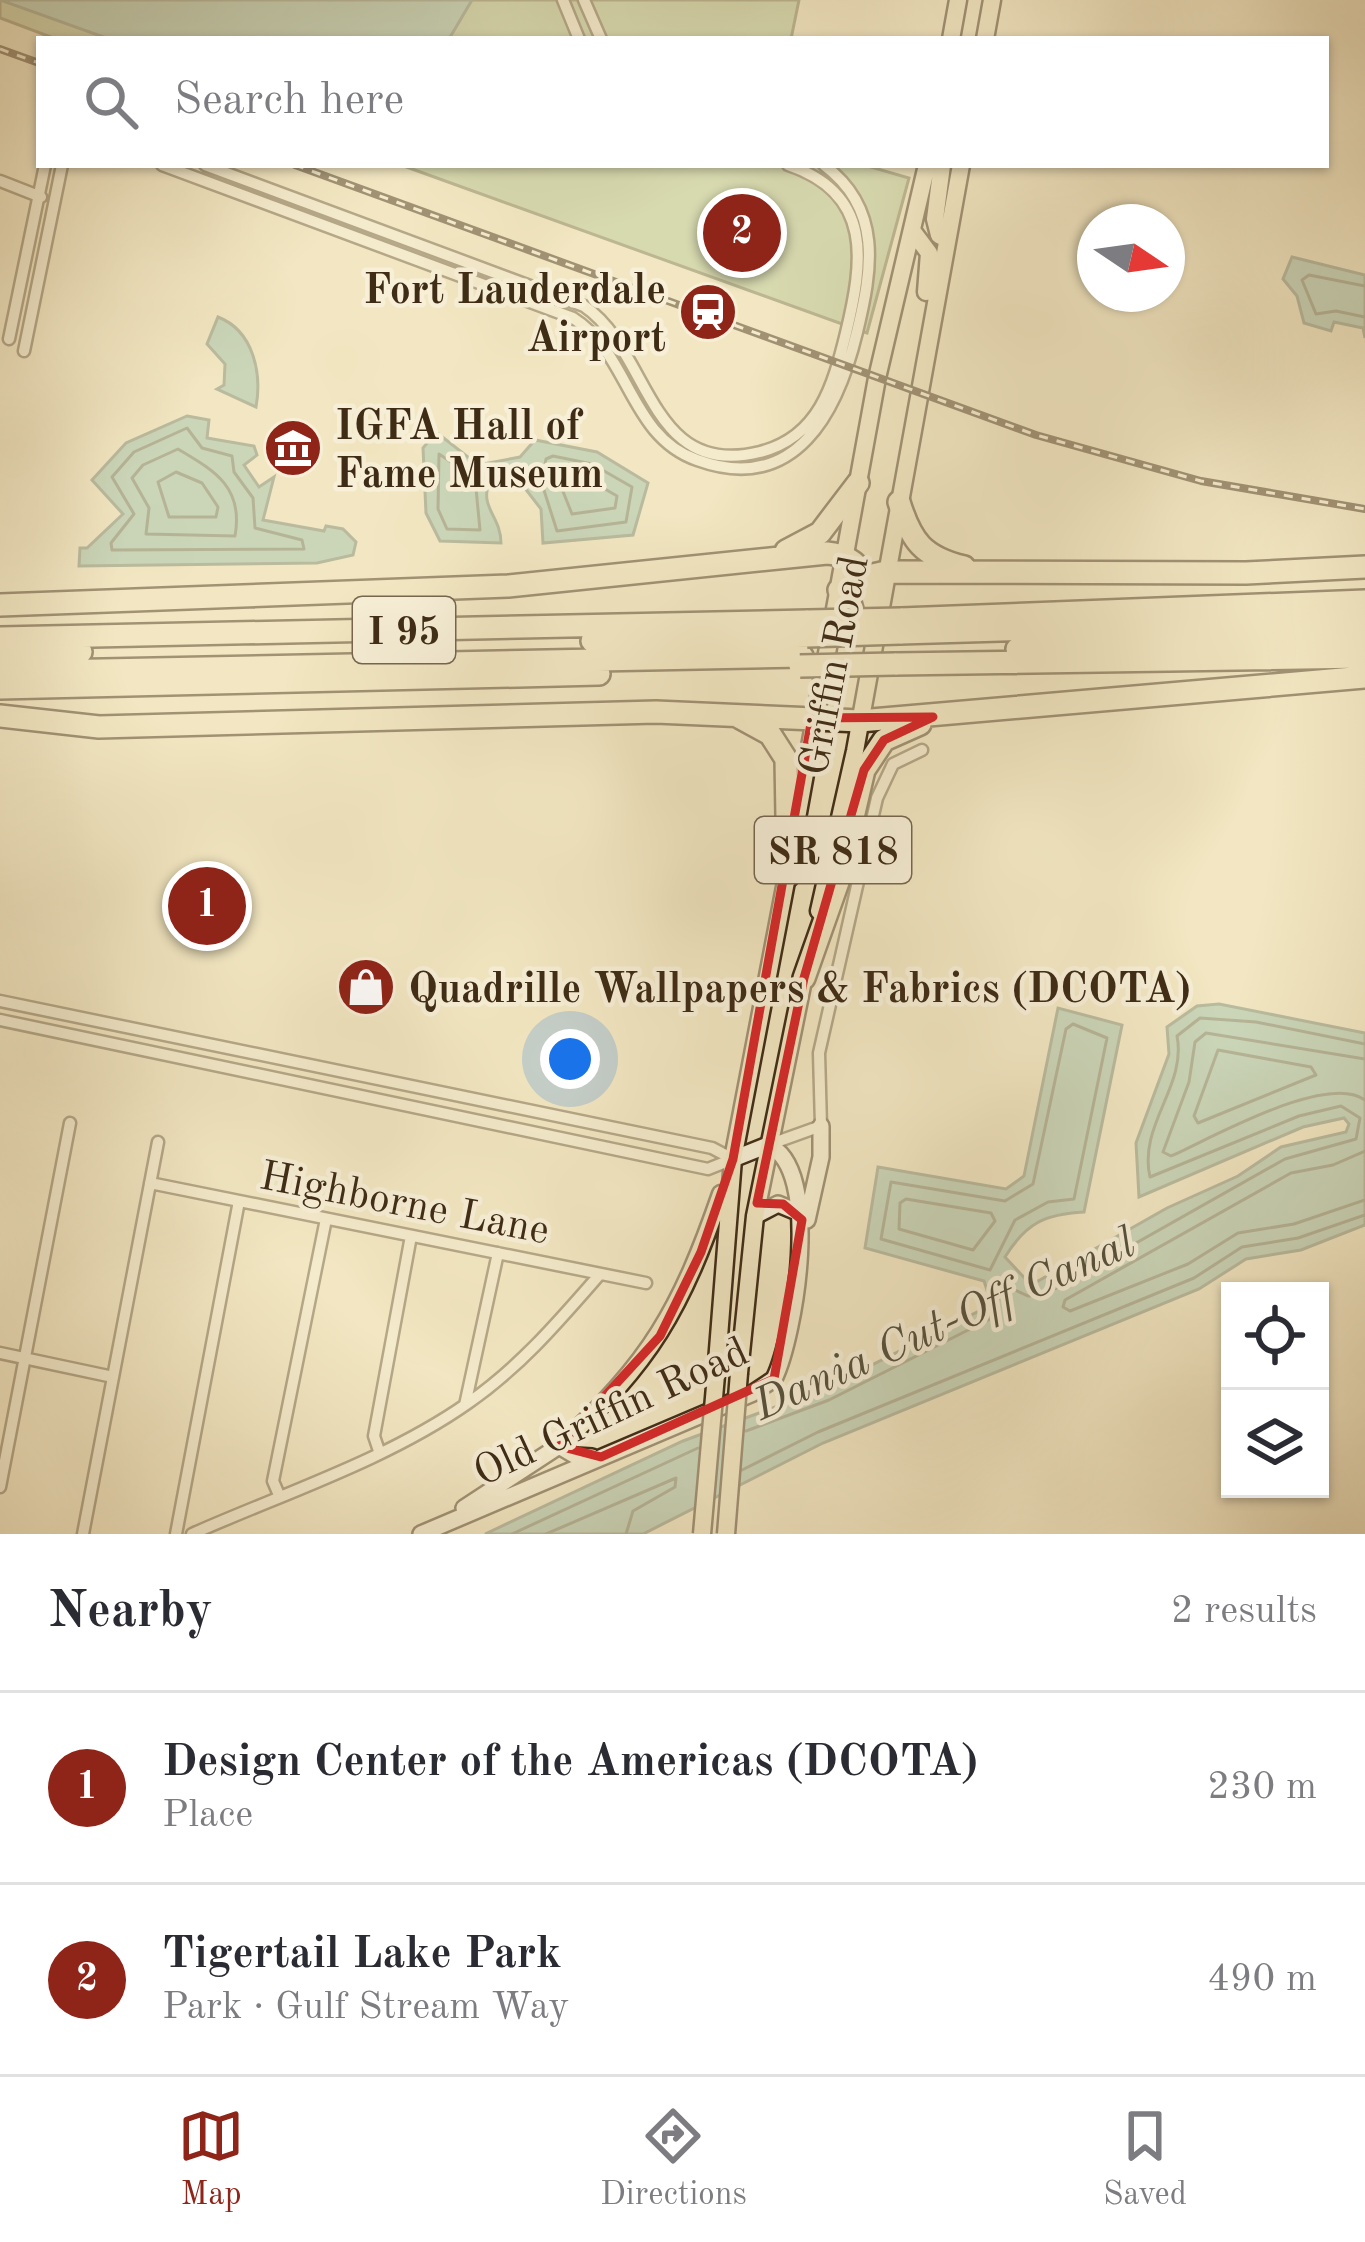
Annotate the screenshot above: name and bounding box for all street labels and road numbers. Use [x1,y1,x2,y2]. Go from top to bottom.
street label: Griffin Road [794,552,878,779]
road number: I 95 [353,597,455,663]
road number: SR 818 [755,817,911,883]
street label: Highborne Lane [256,1156,553,1254]
street label: Old Griffin Road [468,1332,755,1495]

